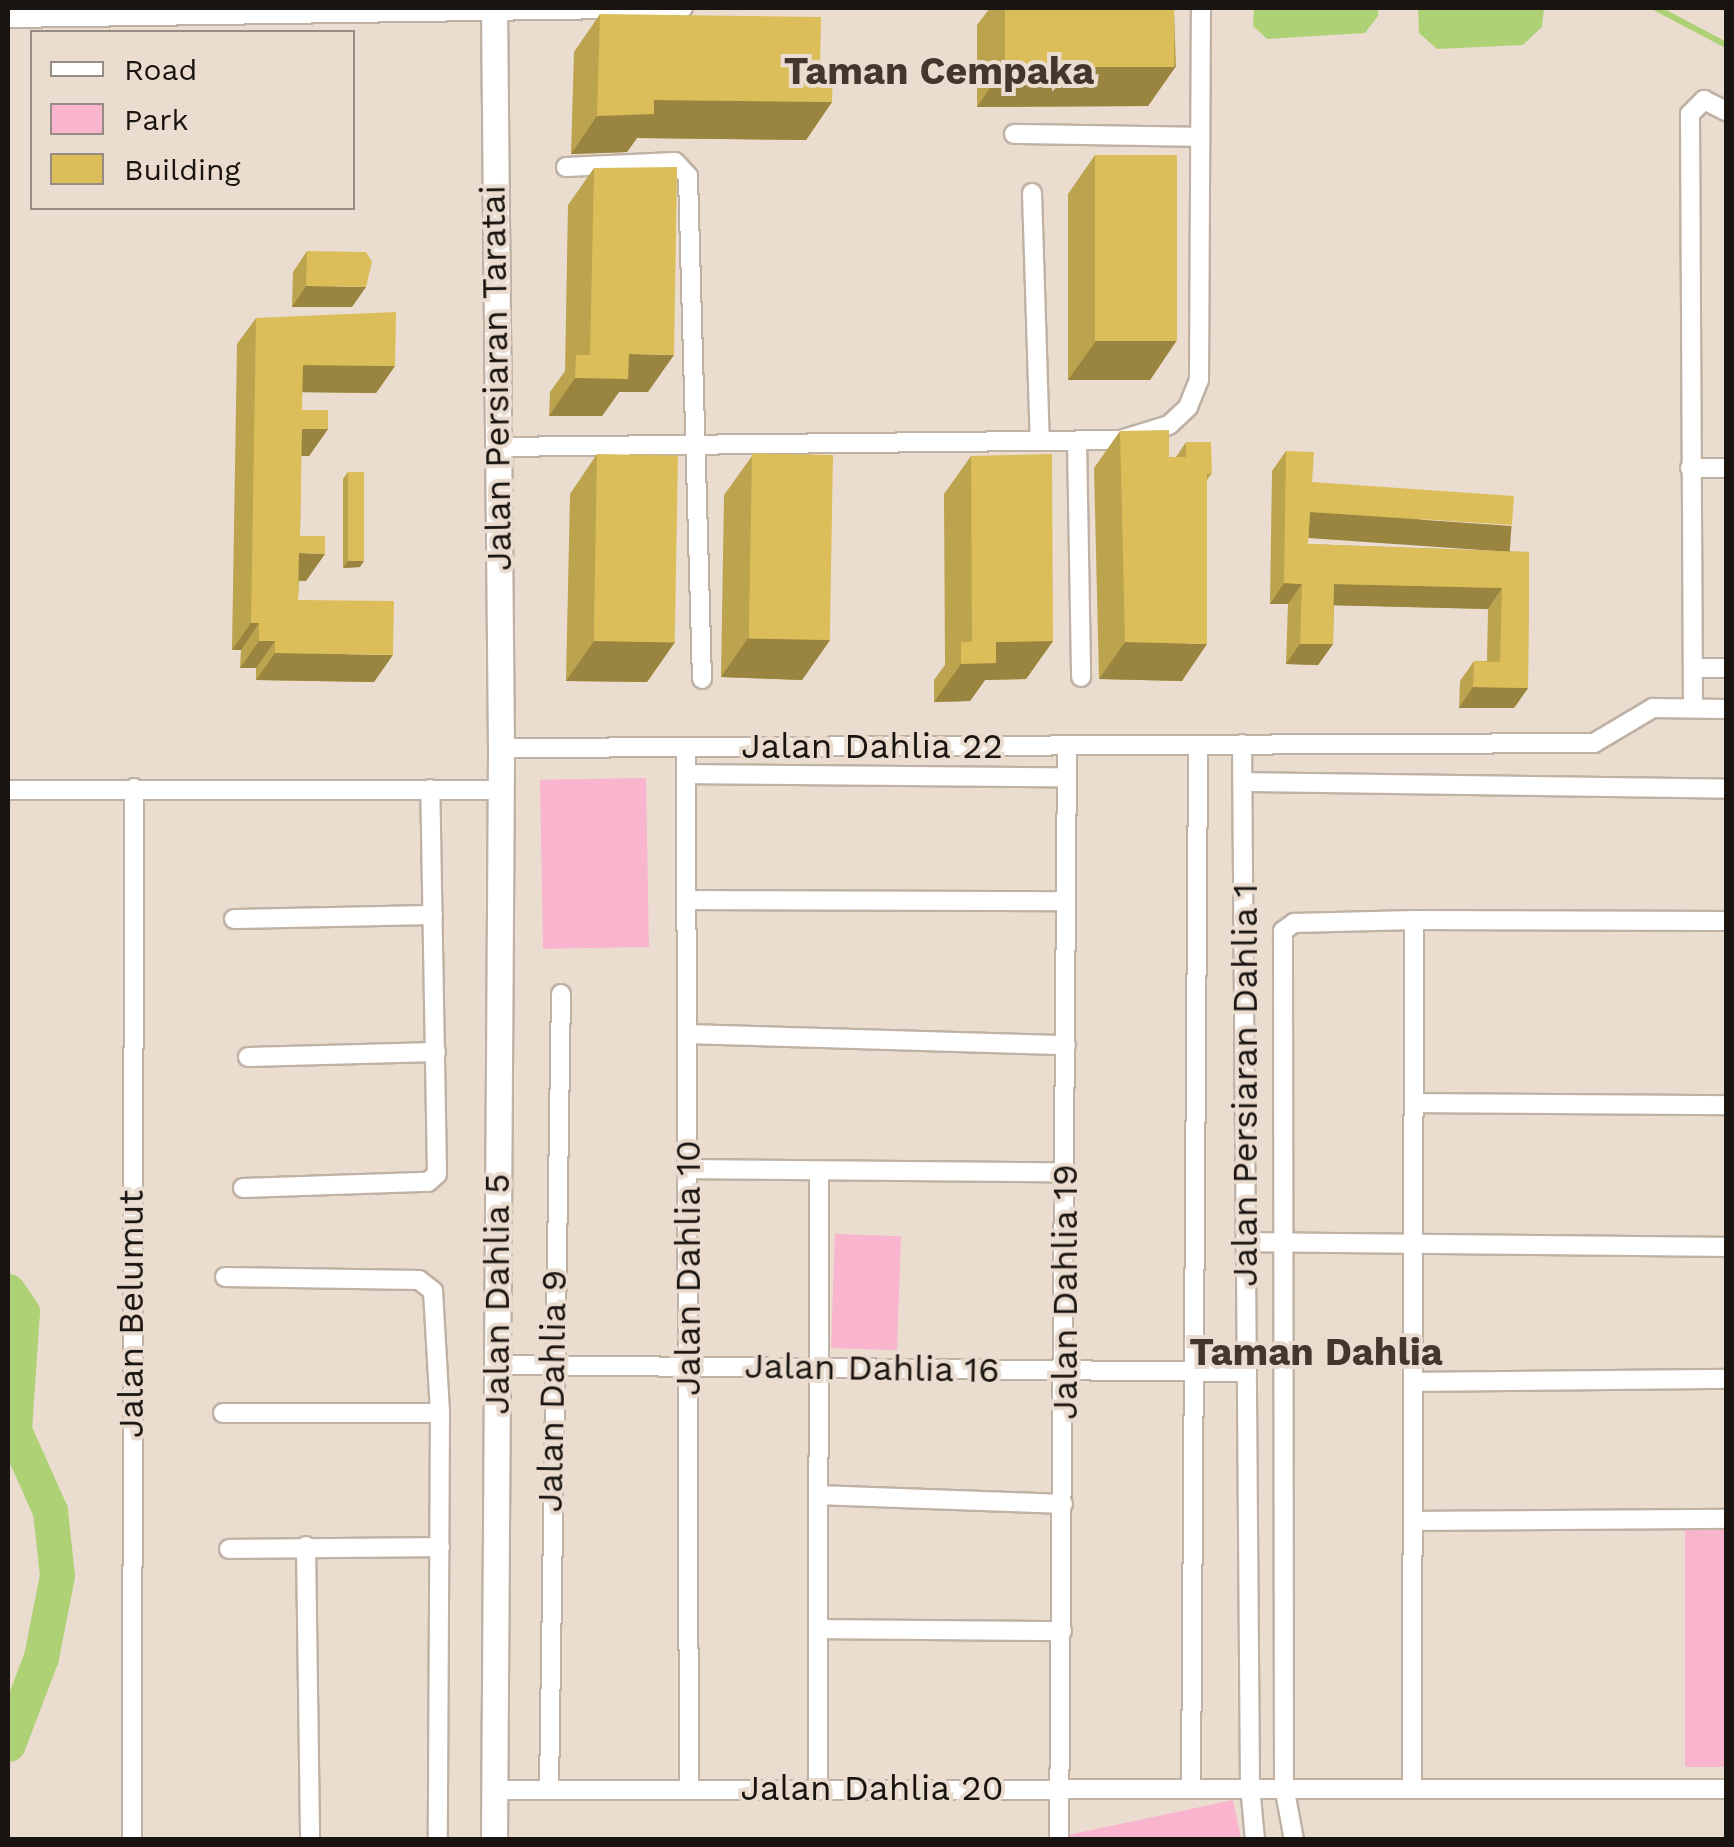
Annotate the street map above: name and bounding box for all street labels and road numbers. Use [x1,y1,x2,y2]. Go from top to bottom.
street label: Jalan Persiaran Taratai [472,184,520,572]
street label: Jalan Dahlia 22 [741,725,1003,767]
street label: Jalan Persiaran Dahlia 1 [1224,883,1266,1287]
street label: Jalan Dahlia 10 [667,1139,709,1397]
street label: Jalan Dahlia 19 [1044,1164,1086,1420]
street label: Jalan Dahlia 5 [476,1173,518,1415]
street label: Jalan Belumut [110,1190,152,1438]
street label: Jalan Dahlia 9 [529,1269,575,1513]
street label: Jalan Dahlia 16 [743,1345,1001,1391]
street label: Jalan Dahlia 20 [740,1767,1004,1809]

